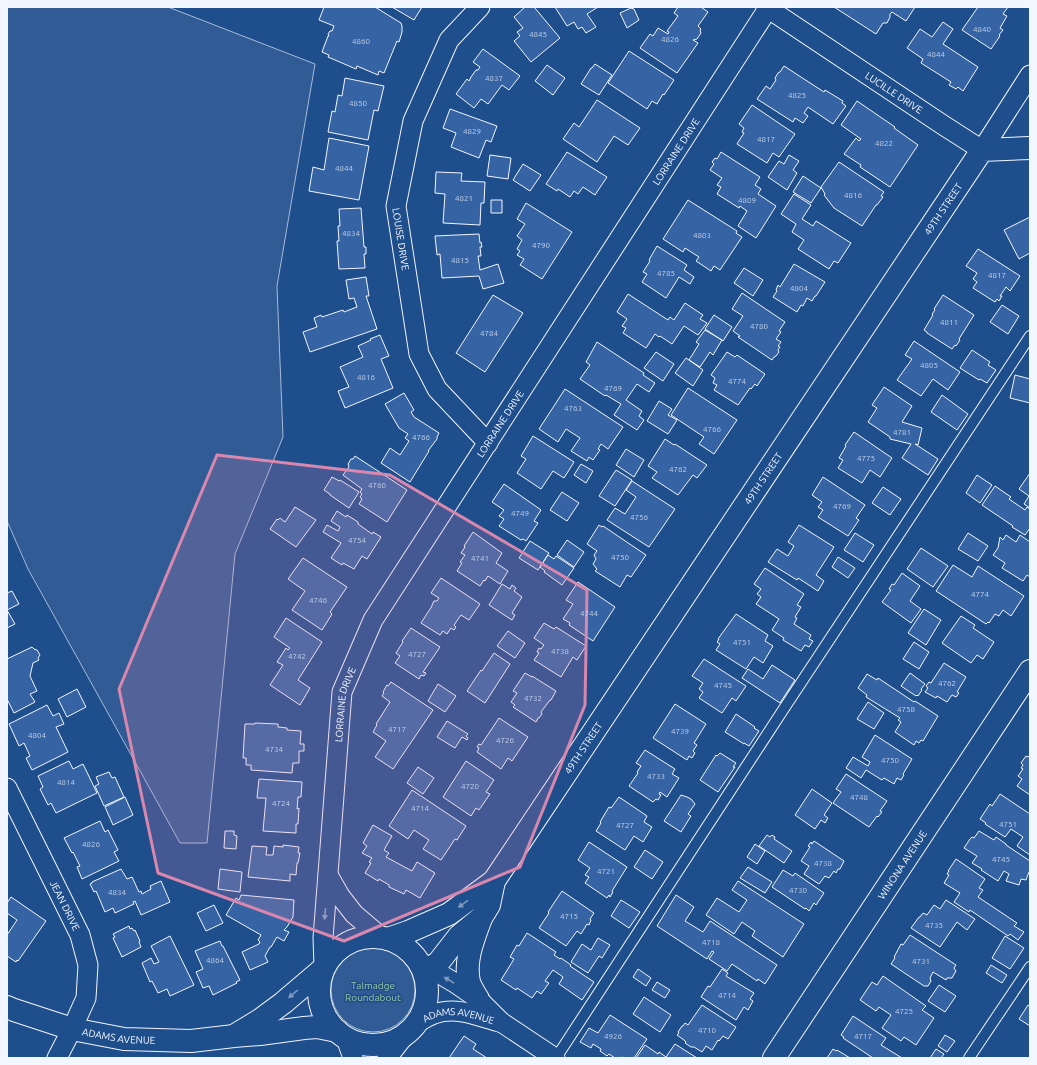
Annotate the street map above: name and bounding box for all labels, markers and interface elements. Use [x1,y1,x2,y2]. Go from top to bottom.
house number: 4840 [973,25,992,34]
house number: 4845 [529,30,547,39]
house number: 4826 [661,35,680,44]
house number: 4860 [352,37,371,46]
house number: 4844 [927,50,946,59]
street label: LUCILLE DRIVE [863,69,925,116]
house number: 4837 [485,74,503,83]
house number: 4825 [788,91,806,100]
house number: 4850 [349,99,368,108]
street label: LORRAINE DRIVE [650,116,702,187]
house number: 4829 [463,127,481,136]
house number: 4817 [757,135,775,144]
house number: 4822 [875,139,893,148]
house number: 4844 [335,164,354,173]
street label: 49TH STREET [922,180,964,237]
house number: 4816 [844,191,863,200]
house number: 4821 [455,194,473,203]
house number: 4809 [738,196,756,205]
street label: LOUISE DRIVE [391,207,411,271]
house number: 4834 [342,229,361,238]
house number: 4803 [693,231,711,240]
house number: 4790 [532,241,551,250]
house number: 4815 [451,256,469,265]
house number: 4785 [657,269,675,278]
house number: 4817 [988,271,1006,280]
house number: 4804 [790,284,809,293]
house number: 4811 [940,318,958,327]
house number: 4780 [750,322,769,331]
house number: 4784 [480,329,499,338]
house number: 4805 [920,361,938,370]
house number: 4816 [357,373,376,382]
house number: 4774 [728,377,747,386]
house number: 4769 [604,384,622,393]
street label: LORRAINE DRIVE [474,388,526,459]
house number: 4763 [564,404,582,413]
house number: 4766 [703,425,722,434]
house number: 4781 [893,428,911,437]
house number: 4766 [412,433,431,442]
street label: 49TH STREET [742,450,784,506]
house number: 4775 [857,454,875,463]
house number: 4762 [669,465,687,474]
house number: 4760 [368,481,387,490]
house number: 4769 [833,502,851,511]
house number: 4749 [511,509,529,518]
house number: 4756 [630,513,649,522]
house number: 4754 [348,536,367,545]
house number: 4750 [611,553,630,562]
house number: 4741 [471,554,489,563]
house number: 4774 [971,590,990,599]
house number: 4746 [309,596,328,605]
house number: 4744 [580,609,599,618]
house number: 4751 [733,638,751,647]
house number: 4738 [551,647,570,656]
house number: 4727 [408,650,426,659]
house number: 4742 [288,652,306,661]
street label: LORRAINE DRIVE [333,665,358,743]
house number: 4762 [938,679,956,688]
house number: 4745 [714,681,732,690]
house number: 4732 [524,694,542,703]
house number: 4758 [897,705,916,714]
street label: 49TH STREET [562,719,604,776]
house number: 4717 [388,725,406,734]
house number: 4739 [671,727,689,736]
house number: 4804 [28,731,47,740]
house number: 4726 [496,736,515,745]
house number: 4734 [265,745,284,754]
house number: 4750 [881,756,900,765]
house number: 4733 [647,772,665,781]
house number: 4814 [57,778,76,787]
house number: 4720 [461,782,480,791]
house number: 4748 [850,793,869,802]
house number: 4724 [272,799,291,808]
house number: 4714 [411,804,430,813]
house number: 4751 [999,820,1017,829]
house number: 4727 [616,821,634,830]
street label: WINONA AVENUE [875,828,929,901]
house number: 4826 [82,840,101,849]
house number: 4745 [992,855,1010,864]
house number: 4738 [814,859,833,868]
house number: 4721 [597,867,615,876]
street label: JEAN DRIVE [48,878,82,933]
house number: 4730 [789,886,808,895]
house number: 4834 [108,888,127,897]
one-way arrow [457,900,468,909]
one-way arrow [322,908,329,920]
house number: 4715 [560,912,578,921]
house number: 4735 [925,921,943,930]
house number: 4718 [702,938,721,947]
house number: 4864 [206,956,225,965]
house number: 4731 [912,957,930,966]
one-way arrow [443,976,455,983]
park label: Talmadge Roundabout [345,980,401,1003]
one-way arrow [288,990,298,999]
house number: 4714 [718,991,737,1000]
street label: ADAMS AVENUE [420,1005,496,1026]
house number: 4725 [895,1007,913,1016]
street label: ADAMS AVENUE [81,1026,156,1045]
house number: 4710 [698,1026,717,1035]
house number: 4926 [604,1032,623,1041]
house number: 4717 [854,1032,872,1041]

